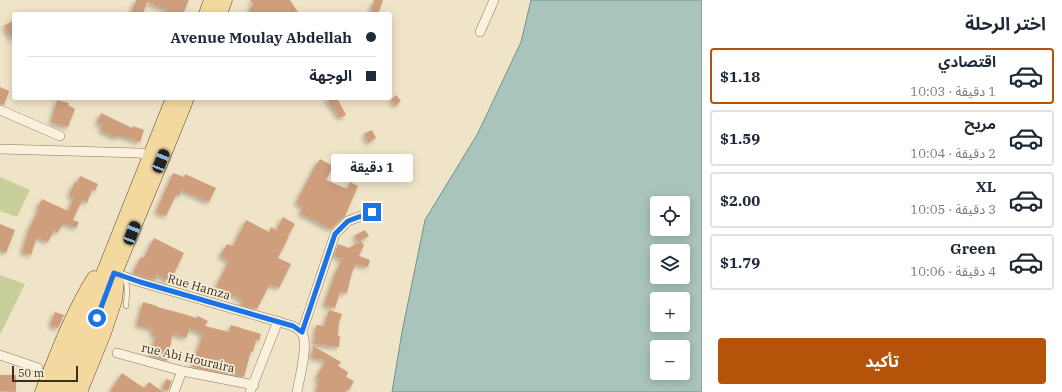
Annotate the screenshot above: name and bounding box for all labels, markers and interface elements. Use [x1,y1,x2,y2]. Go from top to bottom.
text: اختر الرحلة [965,12,1046,35]
text: Avenue Moulay Abdellah [170,28,352,47]
text: اقتصادي [938,52,996,71]
icon: car [1008,58,1044,94]
text: الوجهة [309,66,352,85]
text: $1.18 [720,67,760,86]
text: 1 دقيقة · 10:03 [910,83,996,100]
text: مريح [964,114,996,133]
icon: car [1008,120,1044,156]
text: $1.59 [720,129,760,148]
text: 2 دقيقة · 10:04 [910,145,996,162]
car [151,148,171,174]
callout: 1 دقيقة [331,154,413,182]
text: 1 دقيقة [350,159,394,176]
text: XL [976,177,996,196]
icon: car [1008,182,1044,218]
text: $2.00 [720,191,760,210]
map controls [650,196,690,380]
button: locate [650,196,690,236]
text: 3 دقيقة · 10:05 [910,201,996,218]
route end [363,203,381,221]
car [122,220,142,246]
text: Green [950,239,996,258]
button: layers [650,244,690,284]
icon: car [1008,244,1044,280]
text: $1.79 [720,253,760,272]
text: 4 دقيقة · 10:06 [910,263,996,280]
street label: Rue Hamza [166,270,233,303]
button: + [650,292,690,332]
route start [88,309,106,327]
button: تأكيد [718,338,1046,384]
street label: rue Abi Houraira [140,339,237,376]
button: − [650,340,690,380]
scale bar [12,364,78,383]
text: 50 m [18,366,44,380]

